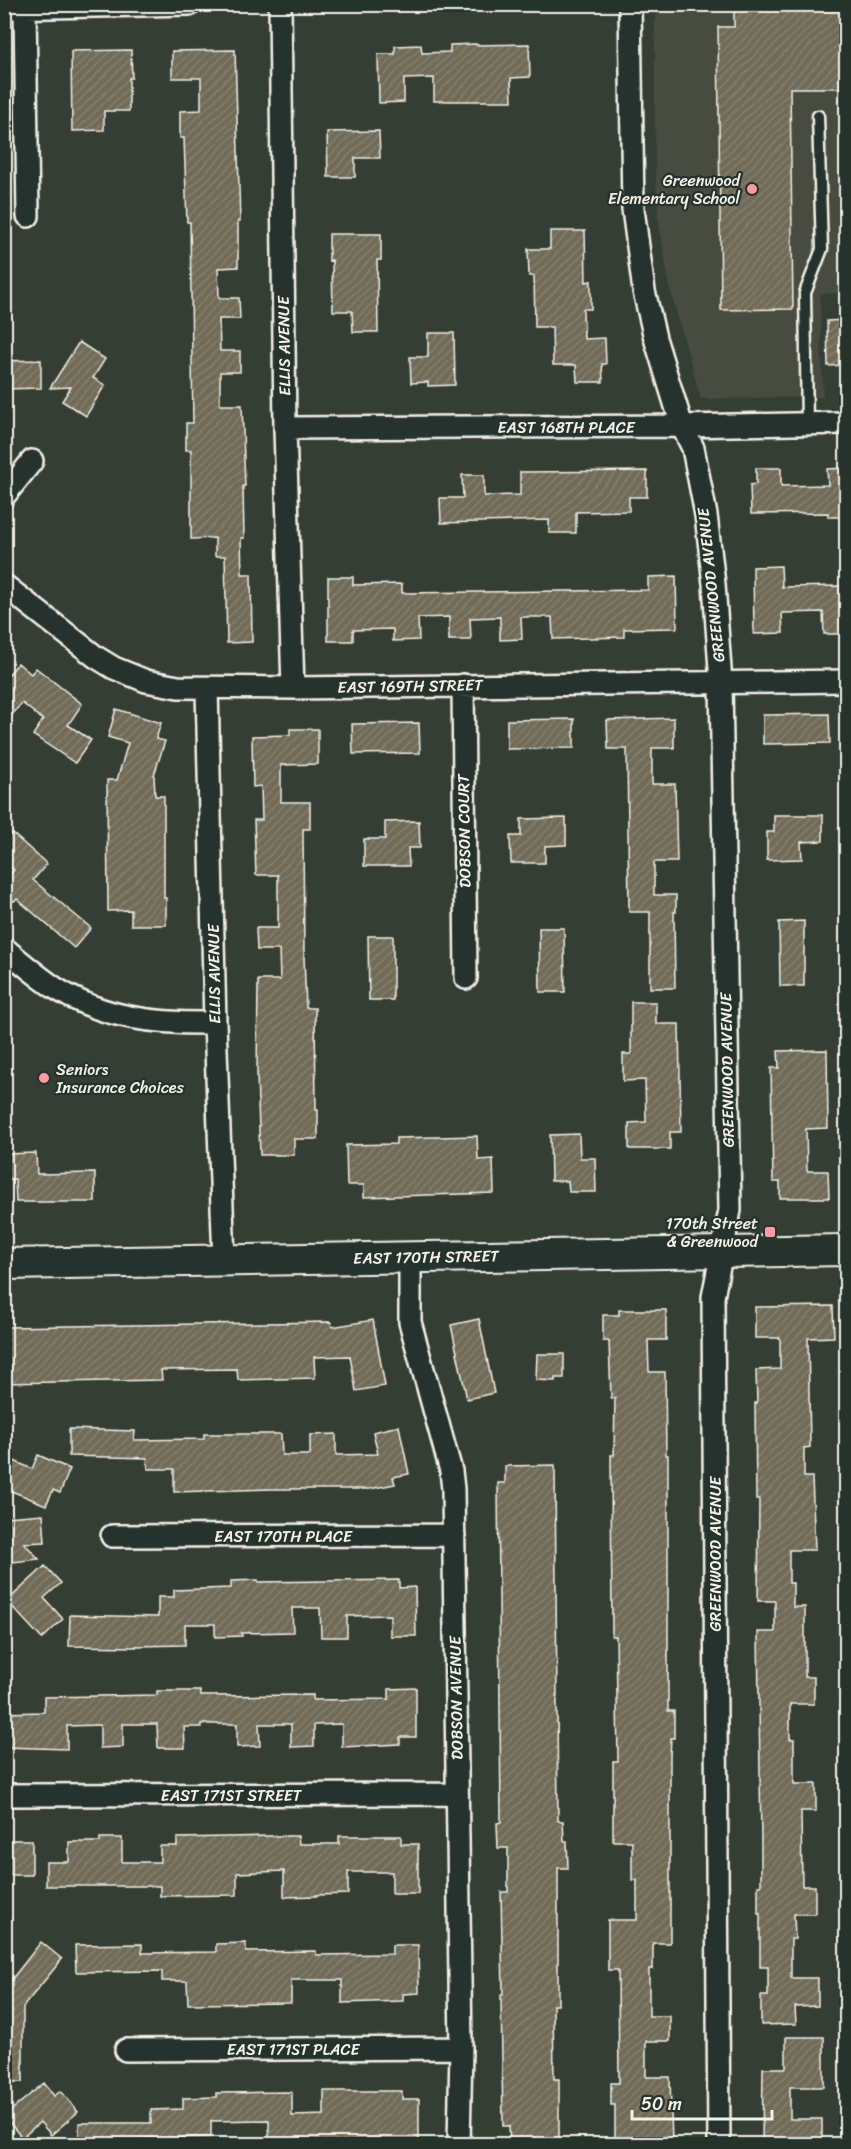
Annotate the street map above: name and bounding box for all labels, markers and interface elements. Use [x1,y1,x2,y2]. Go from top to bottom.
place label: Greenwood Elementary School [608,166,742,213]
marker: Greenwood Elementary School [745,182,759,196]
street label: ELLIS AVENUE [269,295,299,396]
street label: EAST 168TH PLACE [497,413,636,442]
street label: GREENWOOD AVENUE [688,505,734,664]
street label: EAST 169TH STREET [337,670,484,702]
street label: DOBSON COURT [448,773,479,888]
street label: ELLIS AVENUE [199,923,229,1024]
street label: GREENWOOD AVENUE [711,991,743,1148]
place label: Seniors Insurance Choices [55,1055,185,1102]
marker: Seniors Insurance Choices [37,1071,51,1085]
place label: 170th Street & Greenwood [666,1209,760,1256]
marker: 170th Street & Greenwood [763,1225,777,1239]
street label: EAST 170TH STREET [353,1241,500,1273]
street label: GREENWOOD AVENUE [701,1475,730,1631]
street label: EAST 170TH PLACE [214,1522,353,1551]
street label: DOBSON AVENUE [440,1635,472,1760]
street label: EAST 171ST STREET [161,1781,303,1810]
street label: EAST 171ST PLACE [227,2035,360,2064]
scale bar [632,2083,772,2121]
text: 50 m [641,2088,682,2120]

